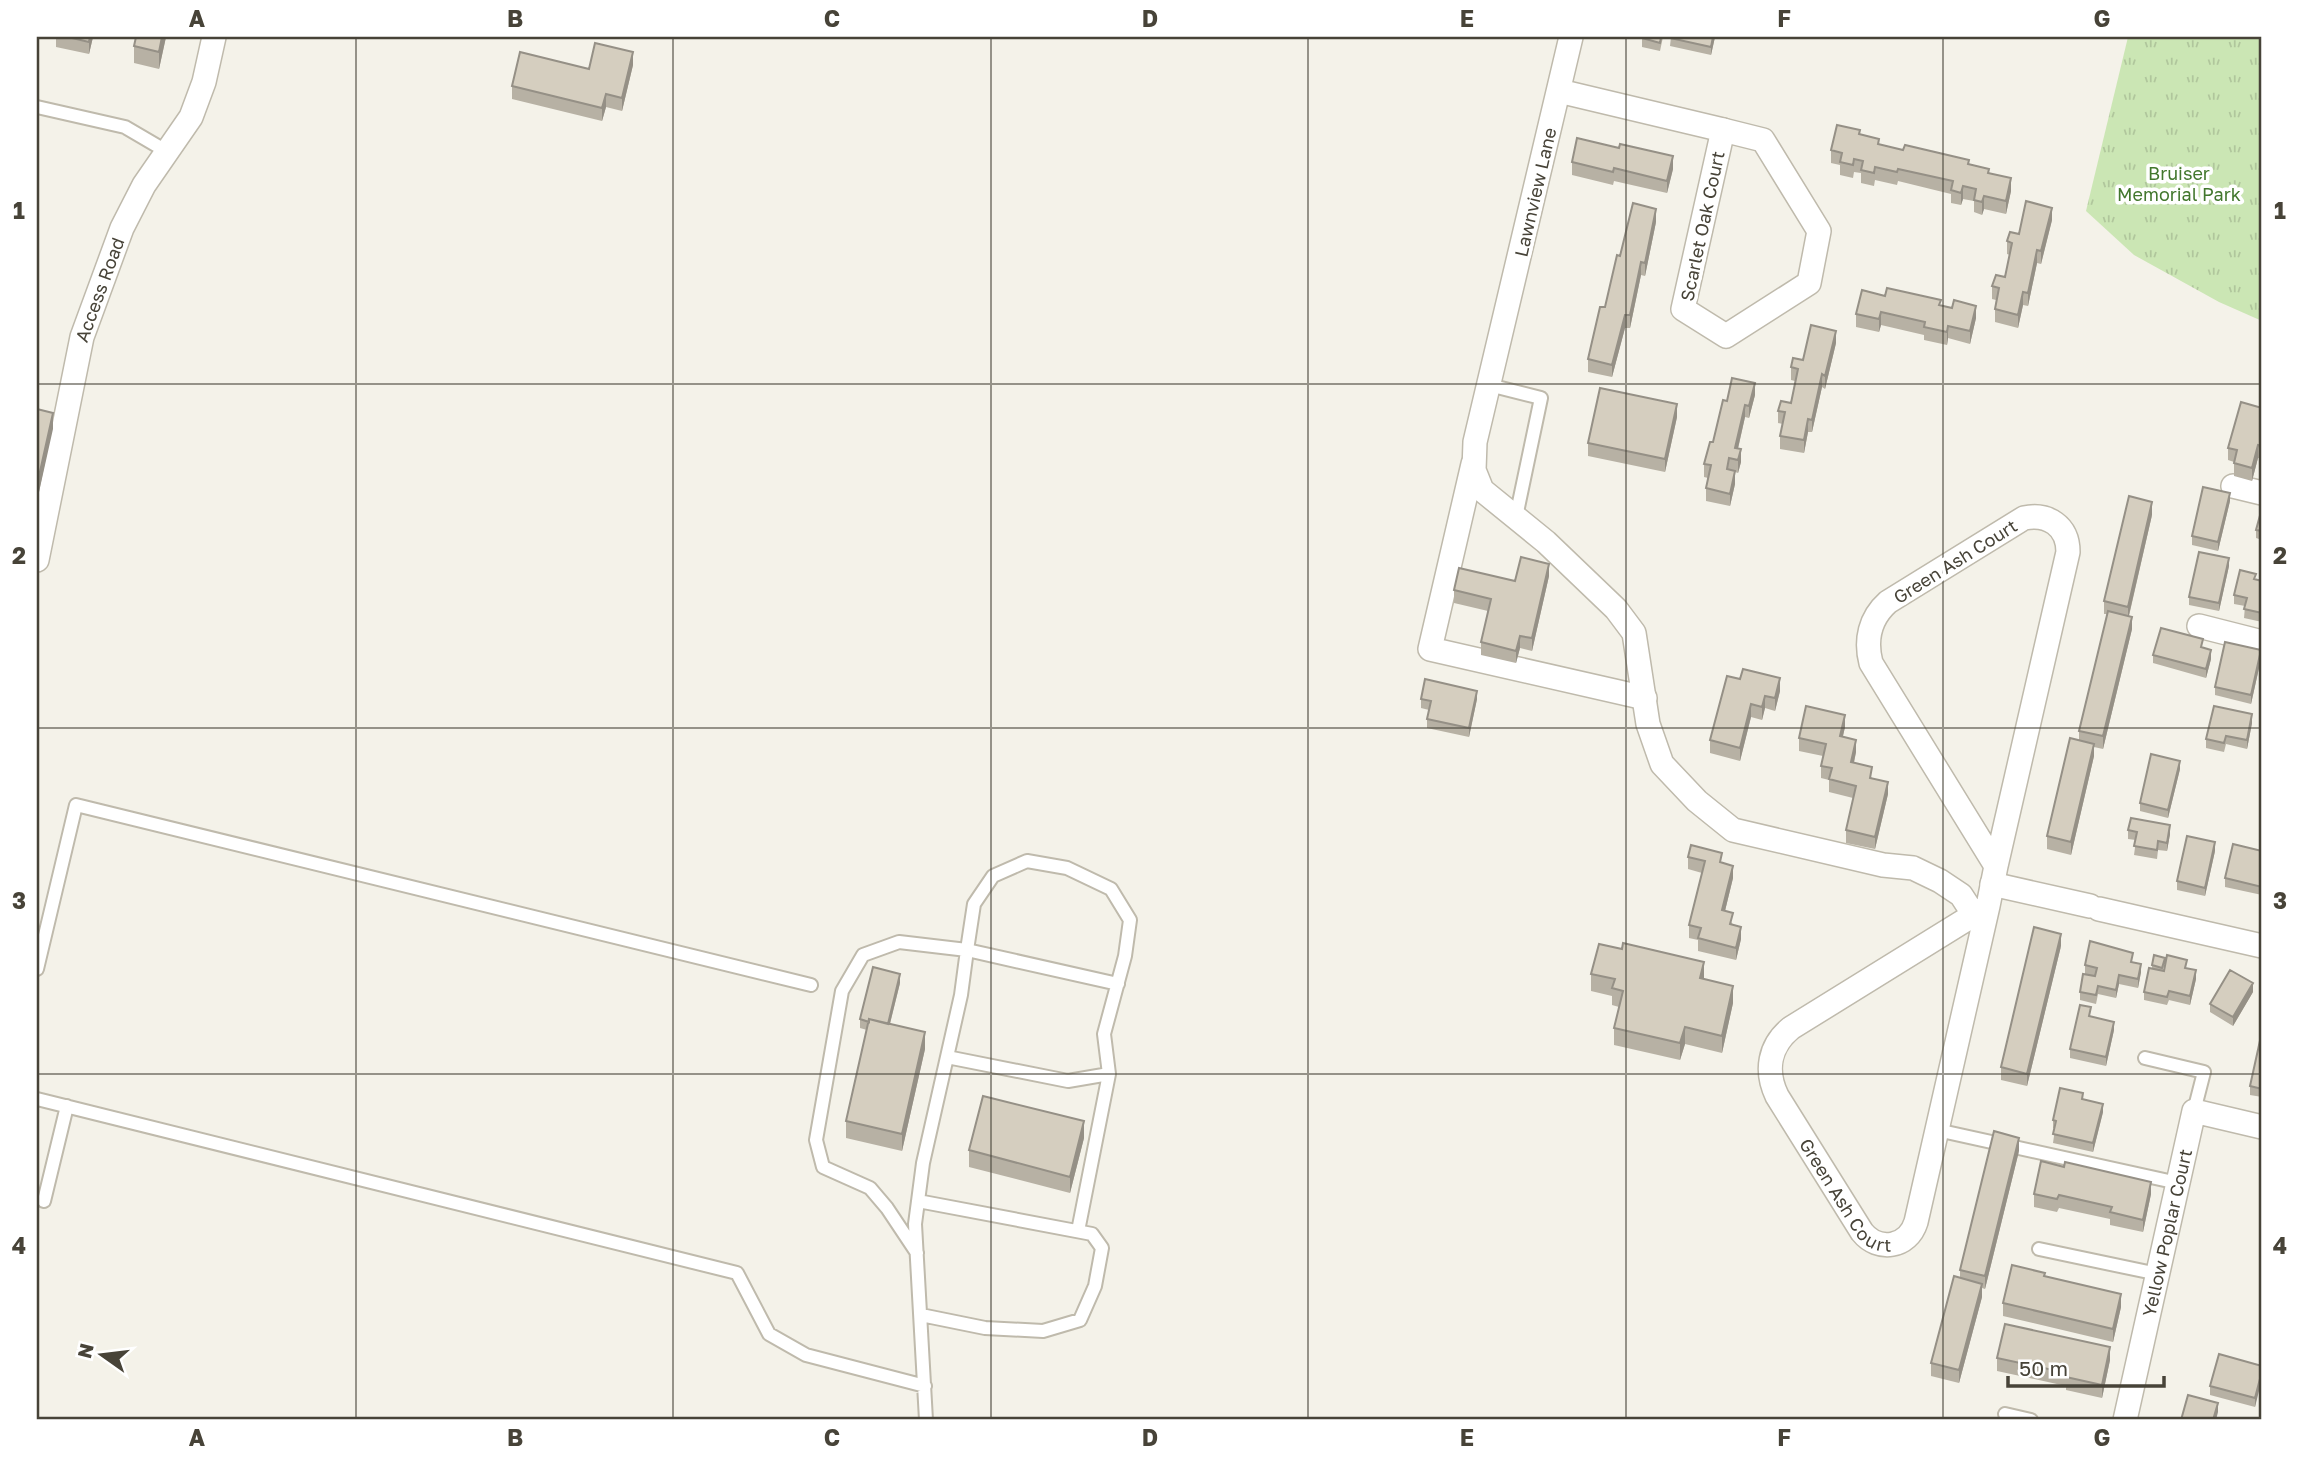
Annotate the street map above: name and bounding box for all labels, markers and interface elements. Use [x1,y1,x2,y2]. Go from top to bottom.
text: A [189,4,206,32]
text: B [507,4,523,32]
text: C [824,4,840,32]
text: D [1142,4,1158,32]
text: E [1460,4,1474,32]
text: F [1777,4,1791,32]
text: G [2094,4,2110,32]
street label: Lawnview Lane [1509,125,1561,259]
street label: Scarlet Oak Court [1675,149,1729,303]
park label: Bruiser Memorial Park [2117,162,2241,205]
text: 1 [13,196,25,224]
text: 1 [2274,196,2286,224]
street label: Access Road [70,234,129,345]
street label: Green Ash Court [1889,514,2021,608]
text: 2 [12,541,26,569]
text: 2 [2273,541,2287,569]
text: 3 [12,886,26,914]
text: 3 [2273,886,2287,914]
street label: Green Ash Court [1795,1134,1892,1256]
street label: Yellow Poplar Court [2137,1147,2196,1319]
text: 4 [12,1231,26,1259]
text: 4 [2273,1231,2287,1259]
north arrow [66,1320,136,1390]
text: N [72,1341,98,1361]
scale bar [2008,1345,2164,1389]
text: 50 m [2019,1355,2068,1381]
text: A [189,1423,206,1451]
text: B [507,1423,523,1451]
text: C [824,1423,840,1451]
text: D [1142,1423,1158,1451]
text: E [1460,1423,1474,1451]
text: F [1777,1423,1791,1451]
text: G [2094,1423,2110,1451]

